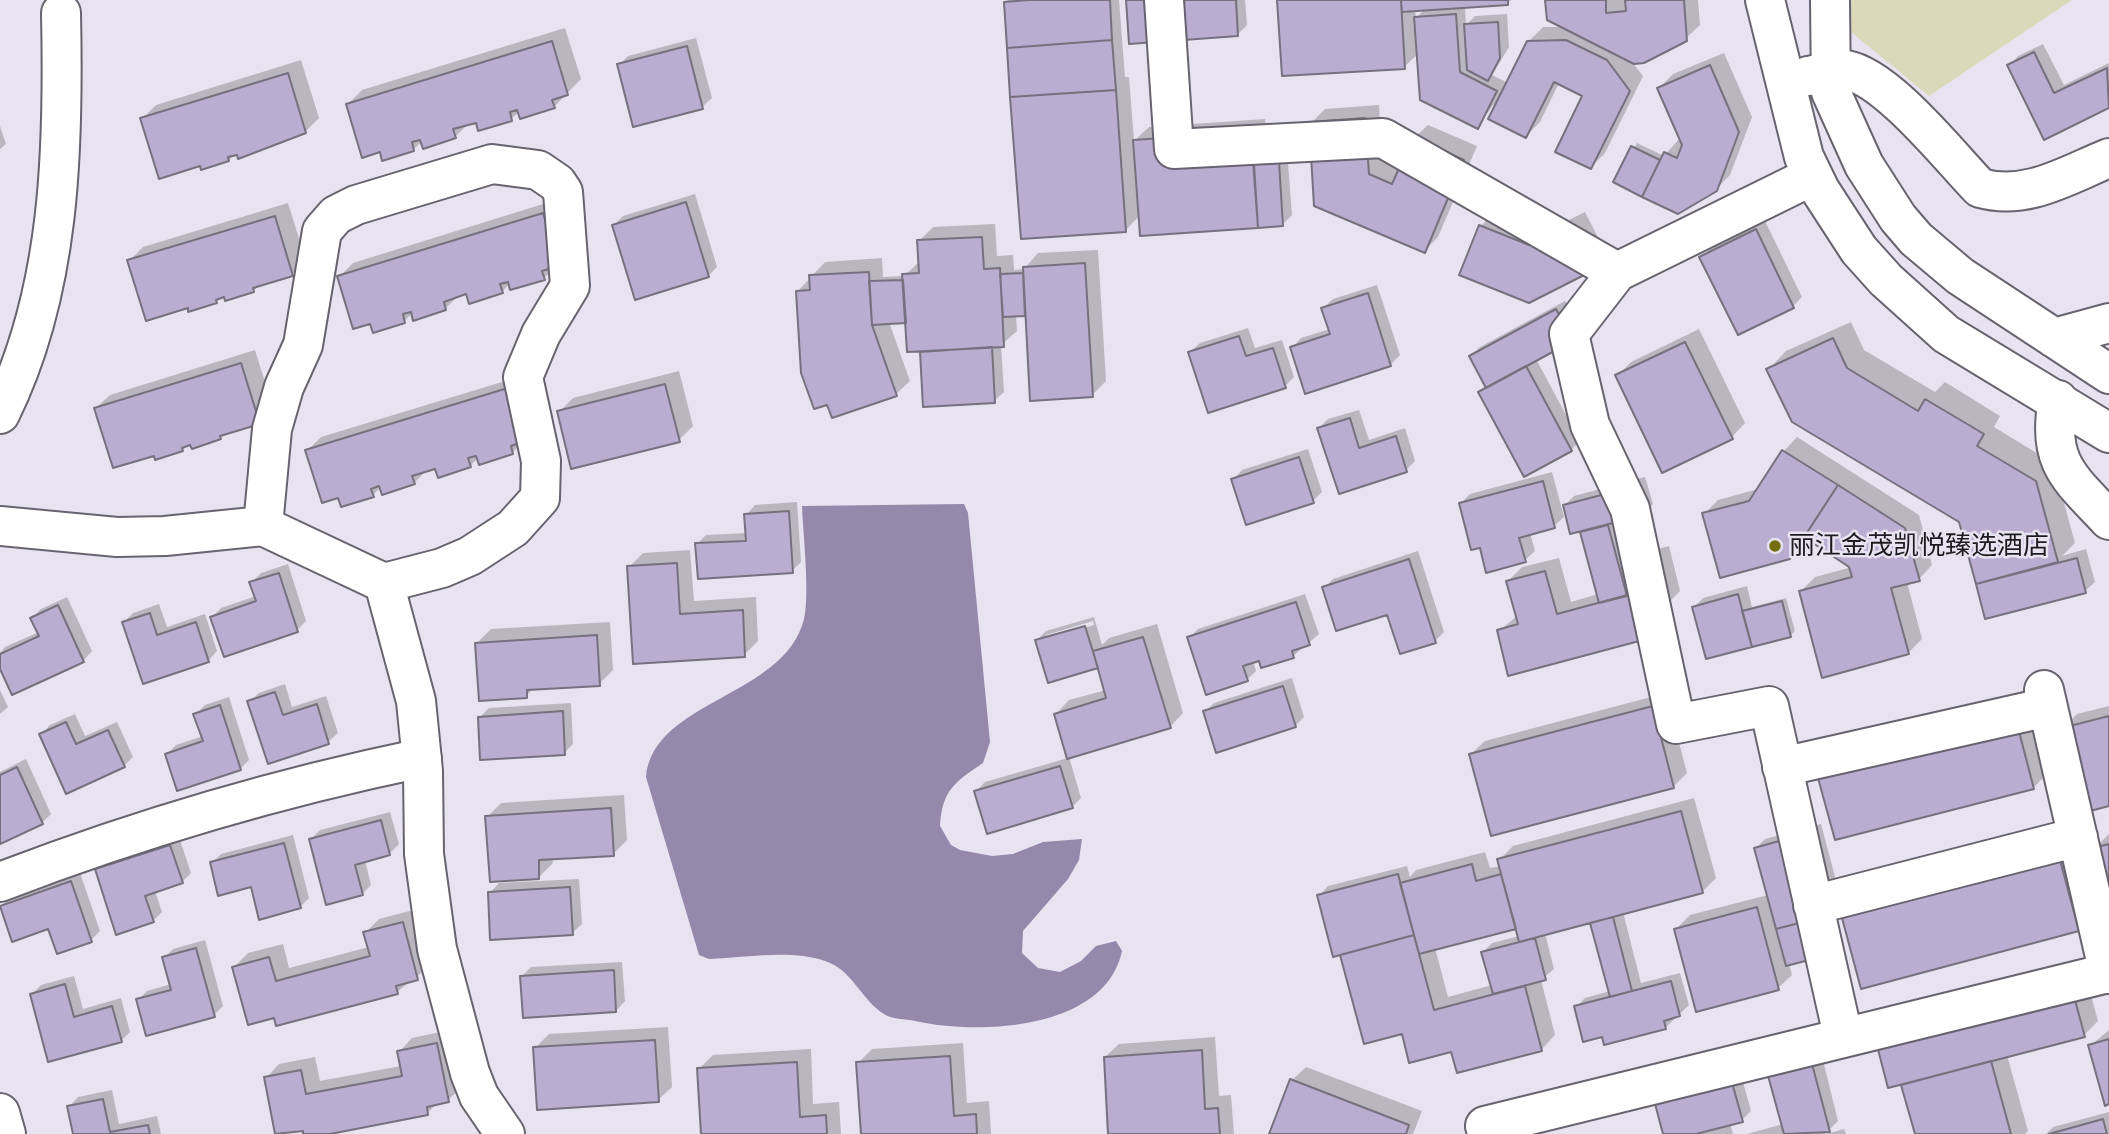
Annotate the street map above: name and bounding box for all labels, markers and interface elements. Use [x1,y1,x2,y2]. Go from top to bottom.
place label: 丽江金茂凯悦臻选酒店 [1789,530,2049,562]
marker: 丽江金茂凯悦臻选酒店 [1767,538,1783,554]

